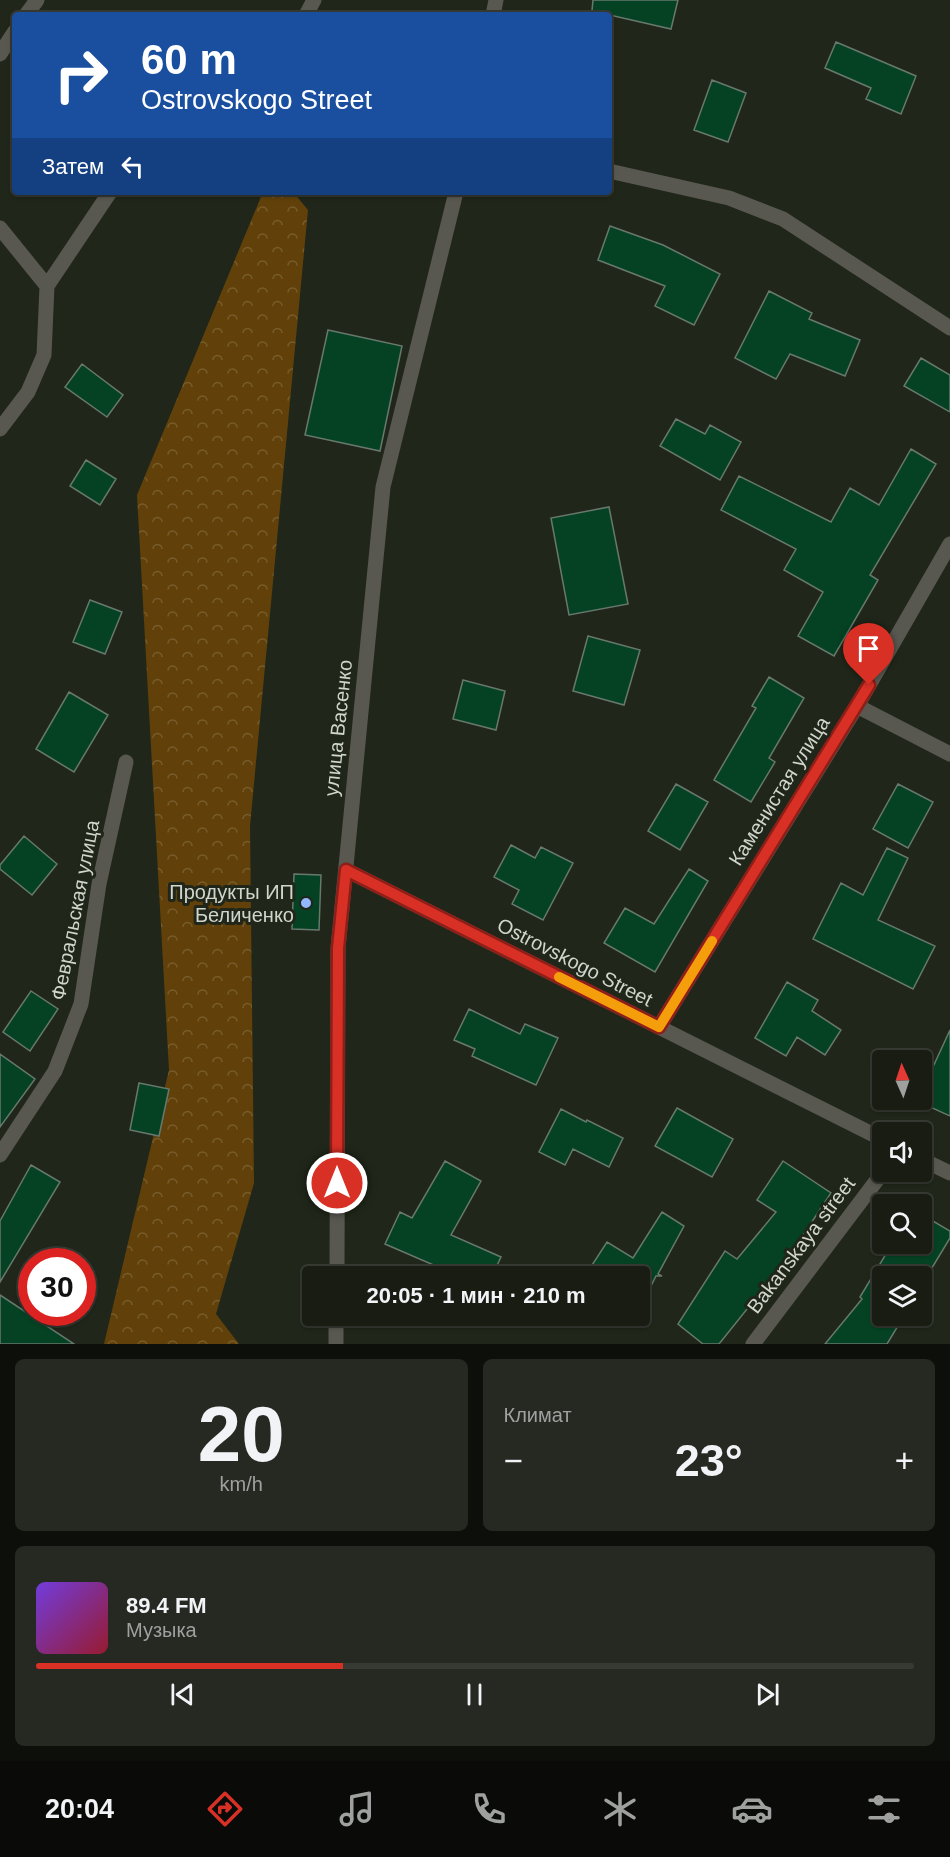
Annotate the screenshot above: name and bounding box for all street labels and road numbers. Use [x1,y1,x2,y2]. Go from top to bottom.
street label: улица Васенко [320,659,356,797]
street label: Каменистая улица [724,712,834,869]
street label: Февральская улица [47,817,103,1002]
street label: Ostrovskogo Street [494,913,657,1011]
street label: Bakanskaya street [743,1172,860,1317]

